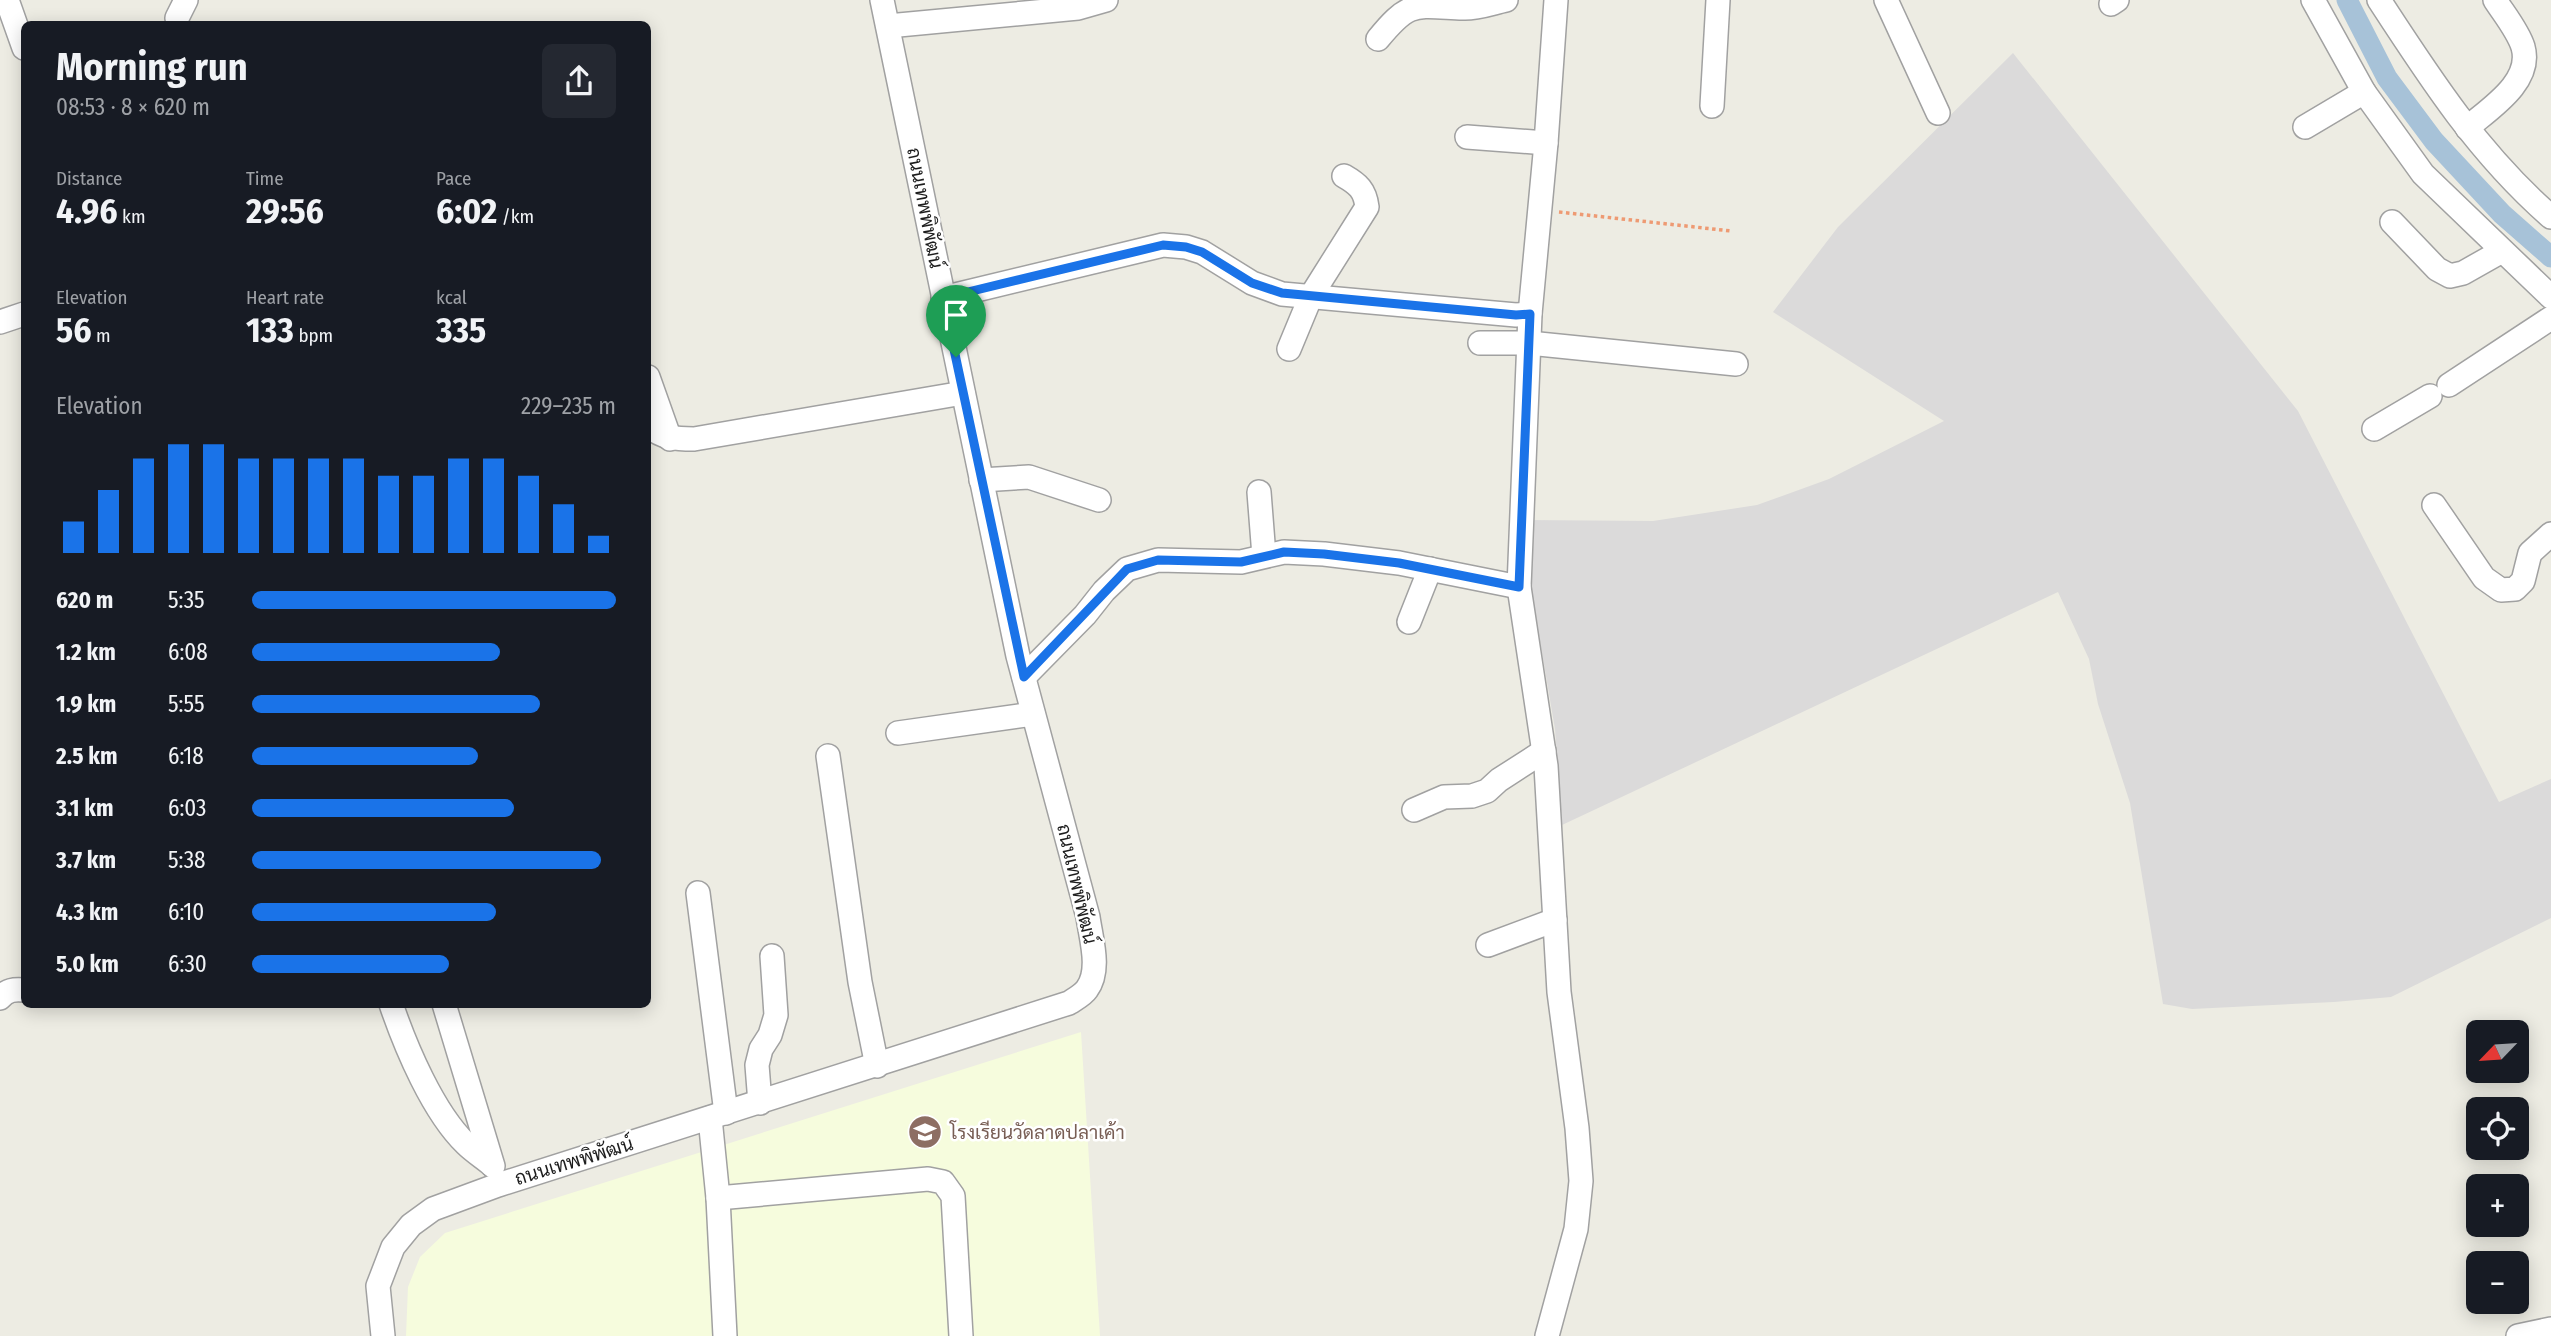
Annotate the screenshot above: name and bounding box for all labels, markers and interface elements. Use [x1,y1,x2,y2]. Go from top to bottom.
text: Morning run [56,44,248,90]
button: share [542,44,616,118]
text: 08:53 · 8 × 620 m [56,93,210,121]
street label: ถนนเทพพิพัฒน์ [902,145,949,270]
text: Distance [56,167,123,190]
text: Time [246,167,284,190]
text: Pace [436,167,471,190]
text: 4.96 [56,190,118,232]
text: 29:56 [246,190,324,232]
text: 6:02 [436,190,497,232]
text: km [118,205,146,228]
text: /km [497,205,534,228]
pin [926,285,986,357]
text: Elevation [56,286,128,309]
text: Heart rate [246,286,324,309]
text: kcal [436,286,467,309]
icon: arrive [937,296,975,334]
text: 56 [56,309,92,351]
text: 133 [246,309,294,351]
text: 335 [436,309,486,351]
text: m [92,324,111,347]
text: bpm [294,324,333,347]
text: Elevation [56,392,143,420]
text: 229–235 m [521,392,616,420]
text: 620 m [56,586,113,614]
text: 5:35 [168,586,205,614]
text: 1.2 km [56,638,116,666]
text: 6:08 [168,638,208,666]
text: 1.9 km [56,690,116,718]
text: 5:55 [168,690,205,718]
text: 2.5 km [56,742,117,770]
text: 6:18 [168,742,204,770]
text: 3.1 km [56,794,114,822]
text: 6:03 [168,794,206,822]
street label: ถนนเทพพิพัฒน์ [1052,821,1103,946]
text: 3.7 km [56,846,116,874]
text: 5:38 [168,846,206,874]
text: 4.3 km [56,898,118,926]
text: 6:10 [168,898,204,926]
text: 5.0 km [56,950,119,978]
text: 6:30 [168,950,207,978]
north arrow [2466,1020,2529,1083]
map controls [2466,1020,2529,1314]
button: locate [2466,1097,2529,1160]
school or university icon: โรงเรียนวัดลาดปลาเค้า [906,1113,944,1151]
place label: โรงเรียนวัดลาดปลาเค้า [949,1120,1125,1144]
street label: ถนนเทพพิพัฒน์ [512,1131,636,1190]
button: + [2466,1174,2529,1237]
button: − [2466,1251,2529,1314]

